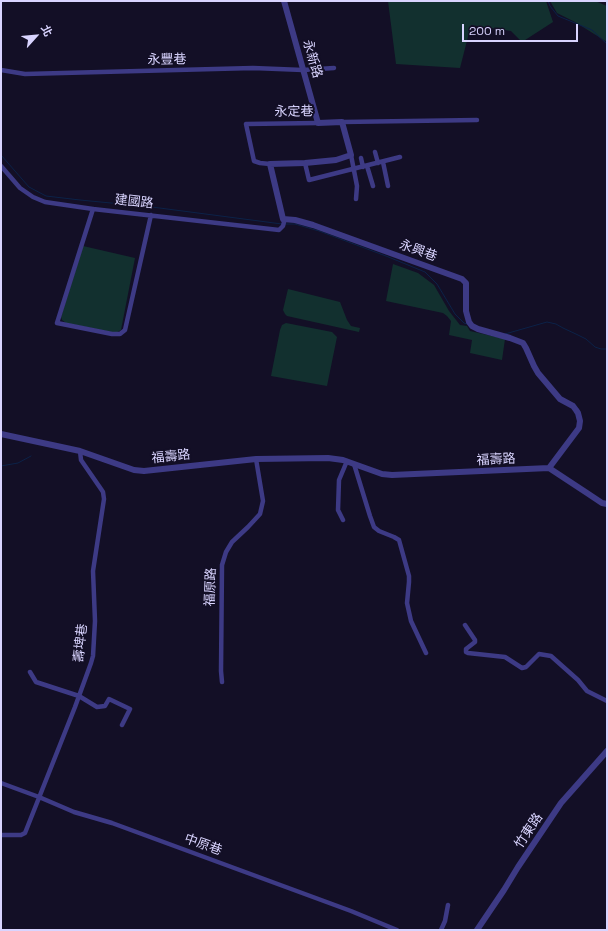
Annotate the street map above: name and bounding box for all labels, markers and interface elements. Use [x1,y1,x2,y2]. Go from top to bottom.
north arrow [16,16,56,56]
scale bar [464,16,580,42]
text: 北 [38,22,55,39]
text: 200 m [469,23,505,39]
street label: 永新路 [299,38,325,80]
street label: 永豐巷 [147,52,187,68]
street label: 永定巷 [274,104,314,120]
street label: 建國路 [114,192,154,212]
street label: 永興巷 [397,237,439,265]
street label: 福壽路 [151,447,191,467]
street label: 福壽路 [476,451,516,469]
street label: 福原路 [203,567,219,607]
street label: 壽埤巷 [71,623,91,663]
street label: 竹東路 [512,810,546,852]
street label: 中原巷 [182,831,224,859]

